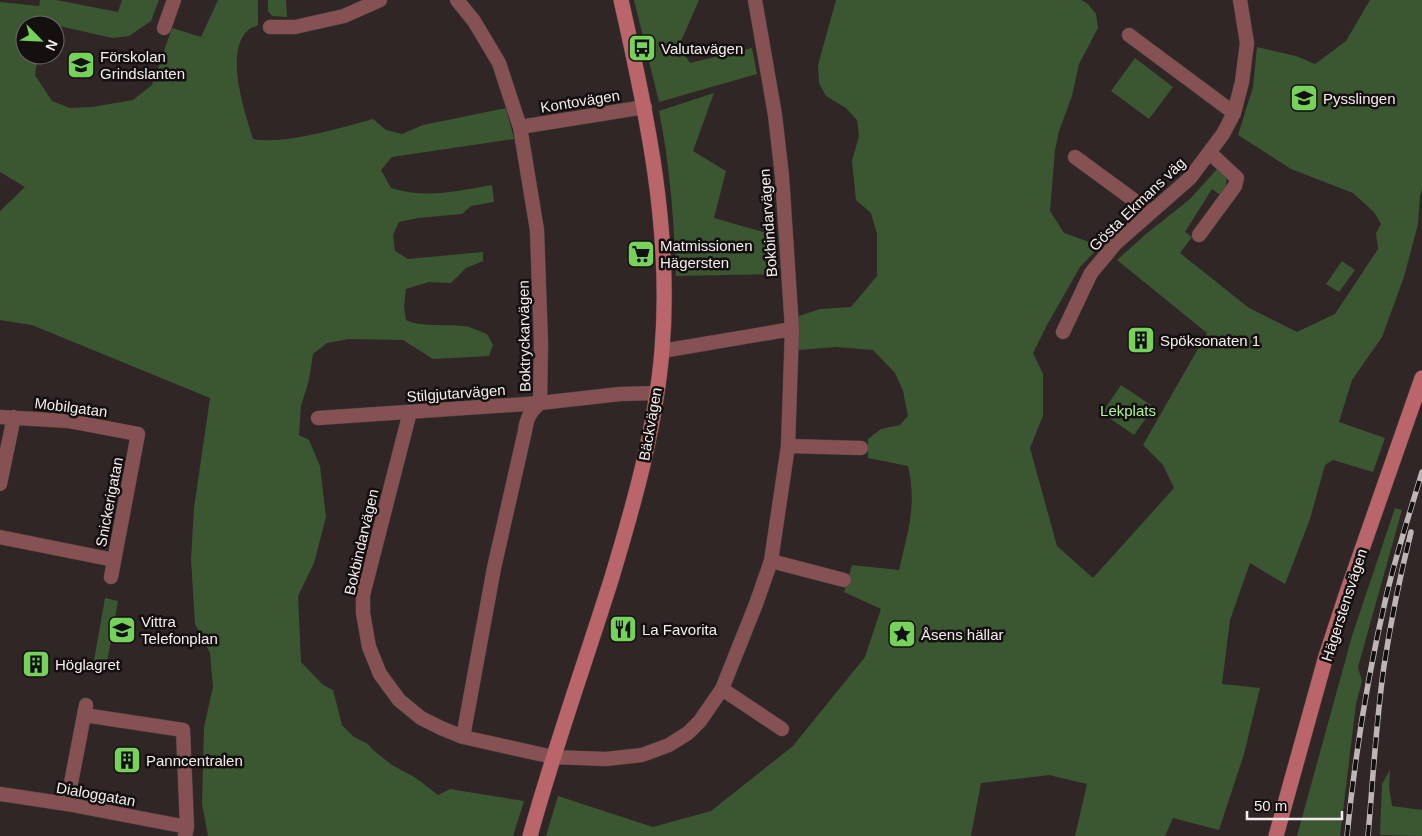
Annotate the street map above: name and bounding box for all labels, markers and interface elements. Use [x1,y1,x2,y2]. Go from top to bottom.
north arrow [15,15,65,65]
bus stop icon: Valutavägen [627,33,657,63]
text: N [43,37,61,53]
place label: Valutavägen [661,40,743,57]
place label: Förskolan Grindslanten [100,48,185,82]
school or university icon: Förskolan Grindslanten [66,50,96,80]
school or university icon: Pysslingen [1289,83,1319,113]
street label: Kontovägen [539,86,621,116]
place label: Pysslingen [1323,90,1396,107]
street label: Gösta Ekmans väg [1086,154,1188,254]
street label: Bokbindarvägen [756,168,780,278]
place label: Matmissionen Hägersten [660,237,753,271]
supermarket icon: Matmissionen Hägersten [626,239,656,269]
street label: Boktryckarvägen [515,280,533,392]
building icon: Spöksonaten 1 [1126,325,1156,355]
place label: Spöksonaten 1 [1160,332,1260,349]
street label: Stilgjutarvägen [406,381,506,405]
street label: Bäckvägen [635,386,665,462]
street label: Mobilgatan [34,394,108,420]
park label: Lekplats [1100,402,1156,419]
street label: Snickerigatan [92,456,126,548]
street label: Bokbindarvägen [341,487,381,597]
street label: Hägerstensvägen [1318,546,1370,664]
place label: Vittra Telefonplan [141,613,218,647]
restaurant icon: La Favorita [608,614,638,644]
school or university icon: Vittra Telefonplan [107,615,137,645]
place icon: Åsens hällar [887,619,917,649]
place label: La Favorita [642,621,718,638]
place label: Åsens hällar [921,626,1004,643]
building icon: Höglagret [21,649,51,679]
place label: Höglagret [55,656,121,673]
building icon: Panncentralen [112,745,142,775]
place label: Panncentralen [146,752,243,769]
street label: Dialoggatan [55,779,137,809]
scale bar [1247,788,1342,820]
text: 50 m [1254,797,1287,814]

